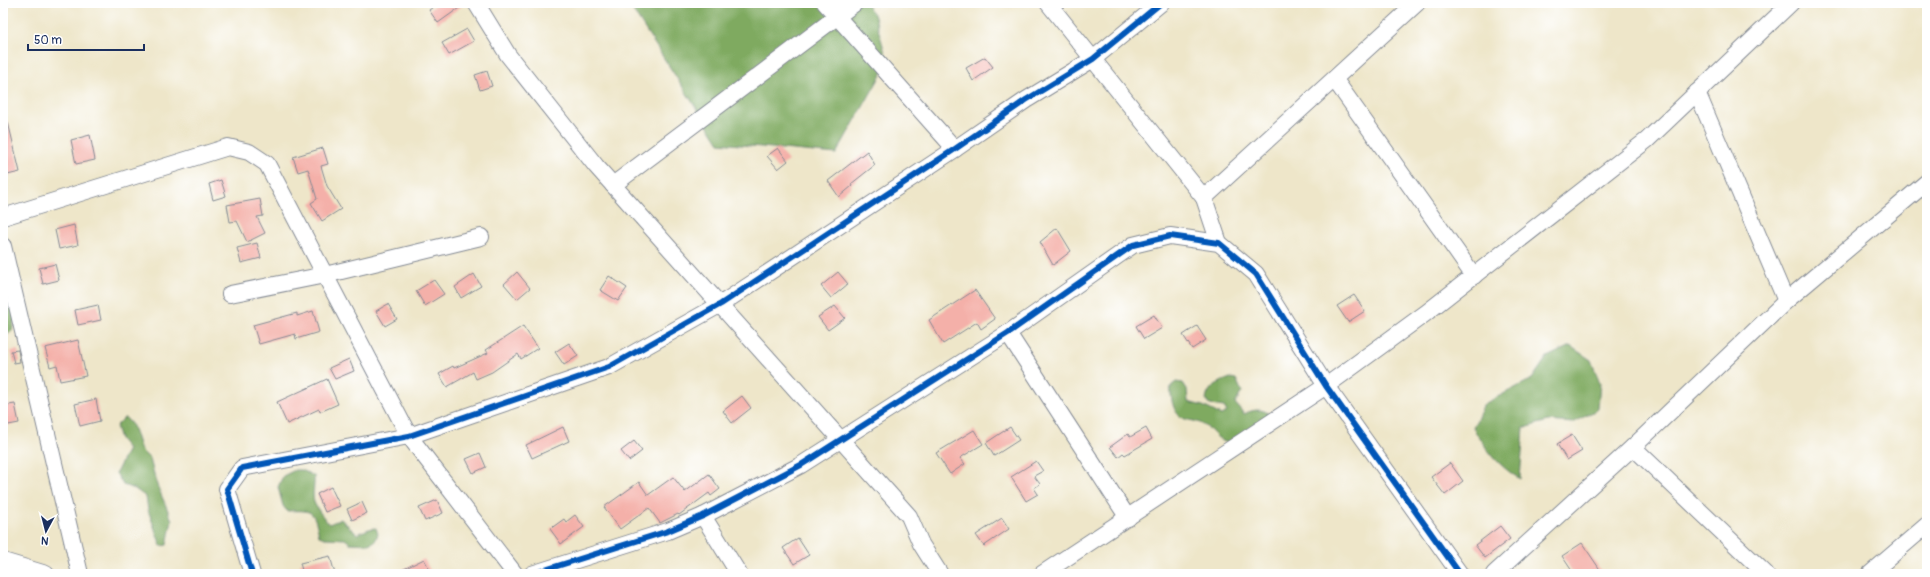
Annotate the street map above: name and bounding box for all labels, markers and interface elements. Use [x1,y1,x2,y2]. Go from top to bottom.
scale bar [28,26,144,52]
text: 50 m [34,33,62,48]
north arrow [26,511,66,551]
text: N [40,533,49,547]

